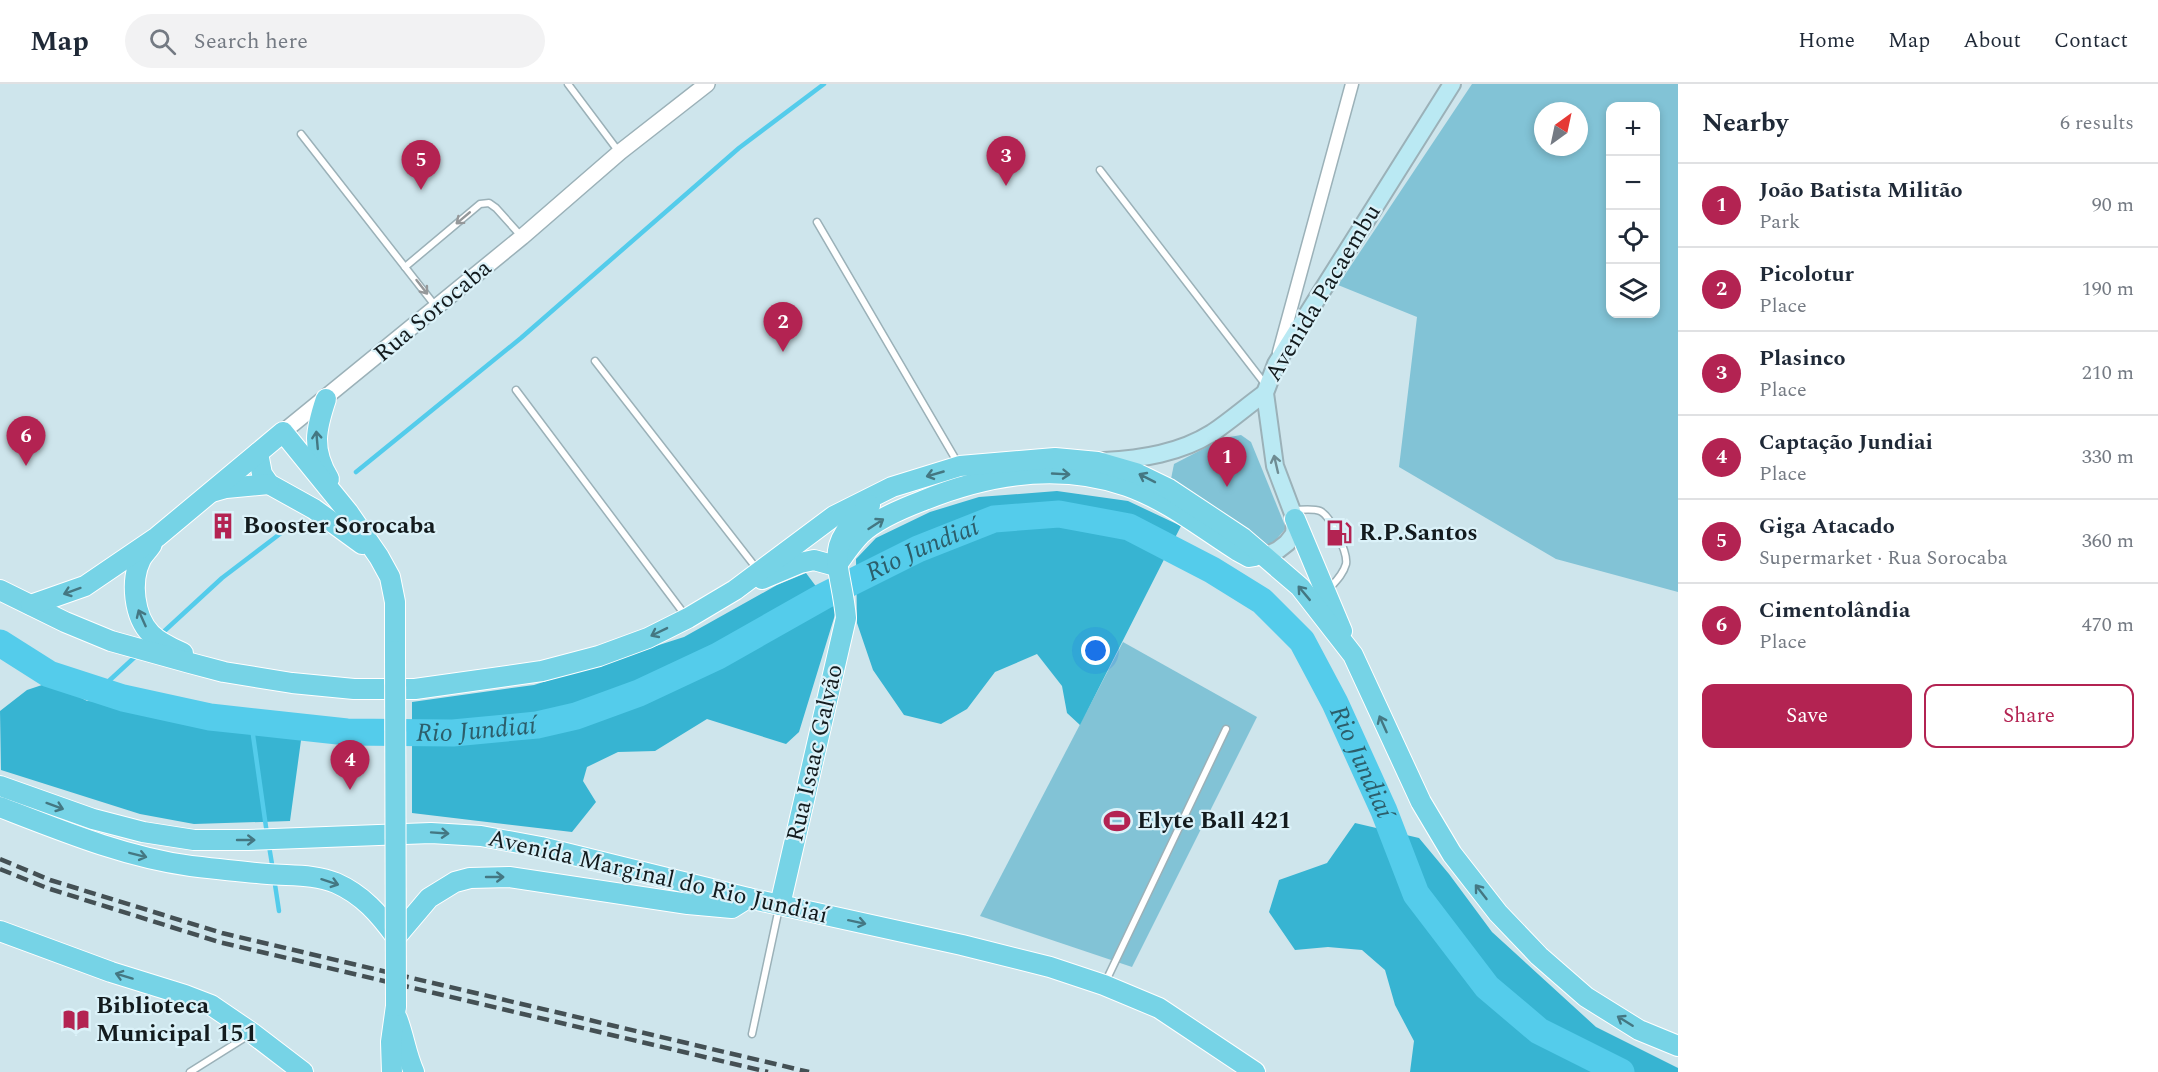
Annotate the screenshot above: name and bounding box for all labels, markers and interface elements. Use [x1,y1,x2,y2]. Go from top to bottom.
search box [125,14,545,68]
text: Map [30,20,89,63]
icon: search [146,25,179,58]
text: Search here [194,25,308,58]
text: Home [1798,25,1855,57]
text: Map [1888,25,1930,57]
text: About [1963,25,2021,57]
text: Contact [2054,25,2128,57]
north arrow [1534,102,1588,156]
map controls [1606,102,1660,318]
button: + [1606,102,1660,156]
text: Nearby [1702,103,1788,143]
text: 6 results [2060,108,2134,138]
pin: 3 [986,136,1026,186]
pin: 5 [402,141,440,190]
button: − [1606,156,1660,210]
text: João Batista Militão [1759,174,1963,207]
text: 1 [1716,190,1727,220]
text: 90 m [2092,190,2134,220]
street label: Avenida Pacaembu [1256,197,1390,389]
text: Park [1759,207,1800,237]
button: locate [1606,210,1660,264]
one-way arrow [456,211,471,225]
street label: Rua Sorocaba [366,251,500,371]
text: Picolotur [1759,258,1854,291]
button: layers [1606,264,1660,318]
text: 2 [1716,274,1727,304]
text: 190 m [2082,274,2134,304]
one-way arrow [415,279,428,295]
text: Place [1759,291,1807,321]
pin: 2 [764,302,802,352]
text: Plasinco [1759,342,1846,375]
text: 3 [1716,358,1727,388]
text: 210 m [2082,358,2134,388]
text: Place [1759,375,1807,405]
pin: 6 [6,416,46,466]
text: Captação Jundiai [1759,426,1933,459]
one-way arrow [311,431,322,451]
pin: 1 [1208,438,1246,487]
text: 4 [1716,442,1727,472]
text: 330 m [2082,442,2134,472]
one-way arrow [1269,454,1281,473]
text: Place [1759,459,1807,489]
one-way arrow [1050,468,1070,479]
one-way arrow [926,469,945,480]
one-way arrow [1138,472,1156,484]
water label: Rio Jundiaí [858,506,987,592]
place label: Booster Sorocaba [243,508,436,544]
text: Giga Atacado [1759,510,1895,543]
building icon: Booster Sorocaba [208,511,238,541]
place label: R.P.Santos [1359,515,1478,551]
one-way arrow [867,518,883,530]
fuel station icon: R.P.Santos [1324,518,1354,548]
text: 5 [1716,526,1727,556]
text: 360 m [2082,526,2134,556]
text: Supermarket · Rua Sorocaba [1759,543,2007,573]
one-way arrow [1297,585,1310,601]
one-way arrow [63,586,82,597]
text: Cimentolândia [1759,594,1910,627]
one-way arrow [136,610,148,628]
text: 6 [1716,610,1727,640]
text: 470 m [2082,610,2134,640]
one-way arrow [651,627,669,639]
text: Place [1759,627,1807,657]
your location [1081,636,1110,665]
street label: Rua Isaac Galvão [777,661,853,845]
button: Save [1702,684,1912,748]
button: Share [1924,684,2134,748]
water label: Rio Jundiaí [1319,699,1406,826]
water label: Rio Jundiaí [416,705,541,753]
one-way arrow [1377,715,1389,733]
pin: 4 [330,740,370,790]
one-way arrow [45,801,64,812]
place label: Elyte Ball 421 [1137,803,1292,839]
sports icon: Elyte Ball 421 [1102,806,1132,836]
street label: Avenida Marginal do Rio Jundiaí [485,820,833,934]
one-way arrow [430,828,450,839]
one-way arrow [235,834,255,846]
one-way arrow [128,849,147,861]
one-way arrow [484,871,504,883]
one-way arrow [320,877,339,888]
one-way arrow [1475,884,1488,900]
one-way arrow [847,916,866,928]
one-way arrow [115,970,134,981]
place label: Biblioteca Municipal 151 [96,988,257,1052]
library icon: Biblioteca Municipal 151 [61,1005,91,1035]
one-way arrow [1617,1015,1634,1027]

